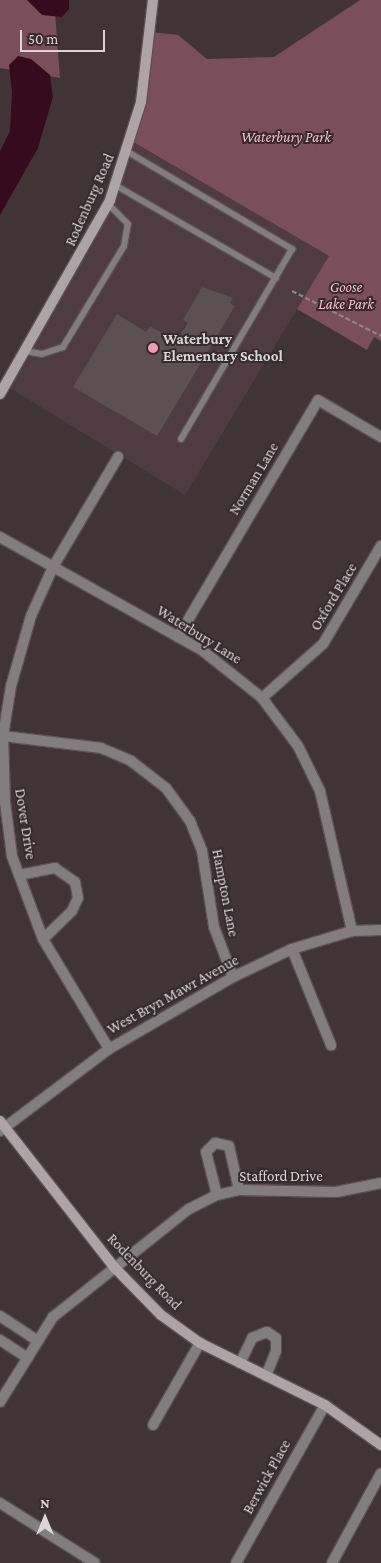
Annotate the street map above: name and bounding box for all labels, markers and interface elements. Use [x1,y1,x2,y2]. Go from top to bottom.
scale bar [22,20,108,52]
text: 50 m [28,31,58,47]
park label: Waterbury Park [241,129,331,147]
street label: Rodenburg Road [62,151,118,249]
park label: Goose Lake Park [318,278,374,313]
place label: Waterbury Elementary School [163,330,283,365]
marker: Waterbury Elementary School [147,342,159,354]
street label: Norman Lane [225,439,283,519]
street label: Oxford Place [307,560,361,634]
street label: Waterbury Lane [153,602,245,668]
street label: Dover Drive [11,787,39,861]
street label: Hampton Lane [208,848,242,938]
street label: West Bryn Mawr Avenue [104,951,242,1039]
street label: Stafford Drive [239,1168,323,1186]
street label: Rodenburg Road [103,1230,185,1314]
street label: Berwick Place [239,1437,295,1517]
north arrow [20,1493,70,1543]
text: N [40,1495,50,1511]

